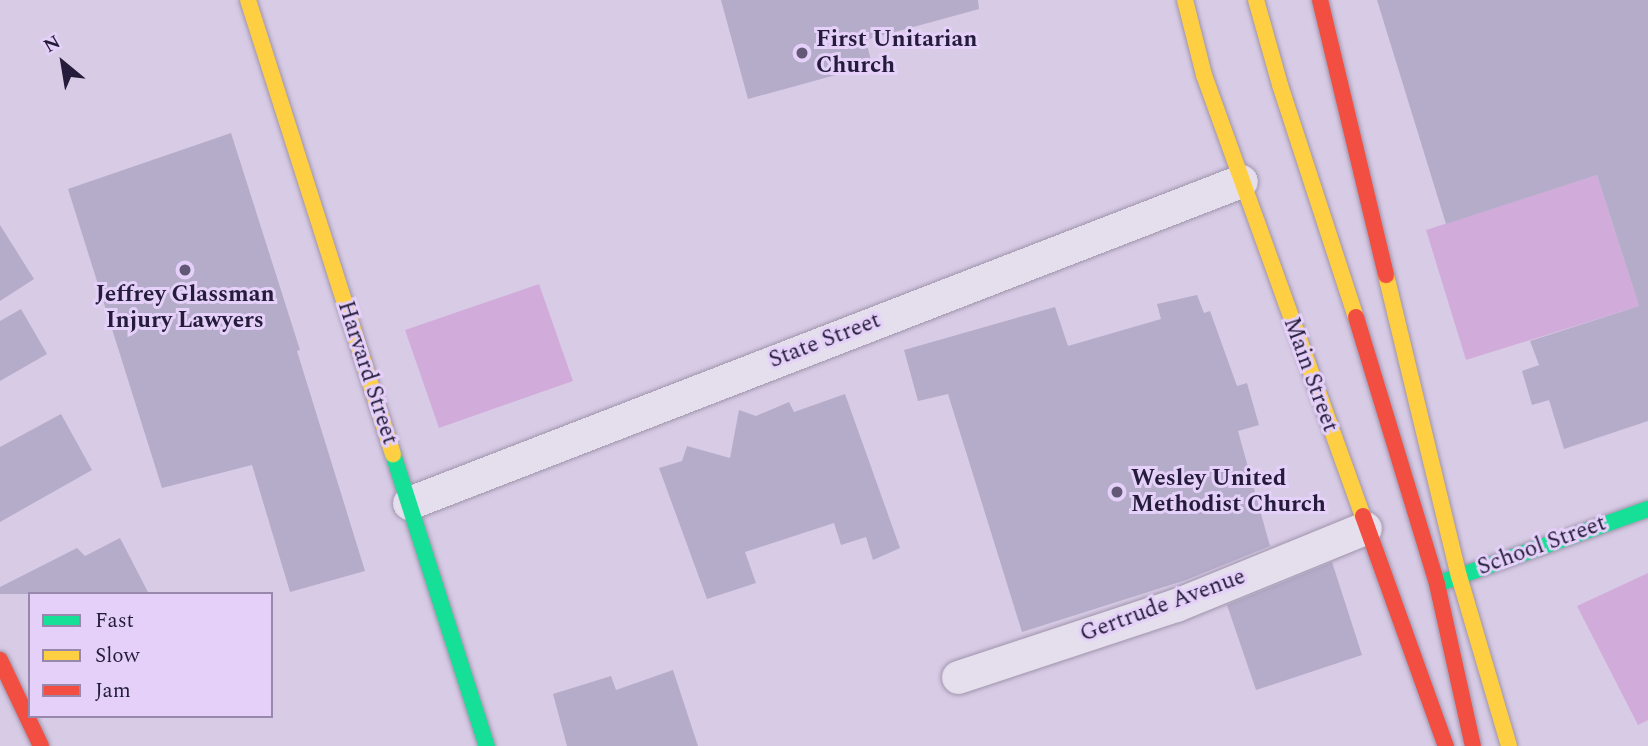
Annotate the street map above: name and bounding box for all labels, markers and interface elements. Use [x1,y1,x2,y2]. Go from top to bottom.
place label: First Unitarian Church [816,26,978,80]
north arrow [28,28,98,98]
text: N [38,28,66,61]
marker: First Unitarian Church [794,45,810,61]
marker: Jeffrey Glassman Injury Lawyers [177,262,193,278]
place label: Jeffrey Glassman Injury Lawyers [95,281,275,335]
street label: Harvard Street [331,298,403,448]
street label: State Street [765,307,885,375]
street label: Main Street [1277,314,1343,436]
place label: Wesley United Methodist Church [1131,465,1326,519]
marker: Wesley United Methodist Church [1109,484,1125,500]
street label: School Street [1474,510,1610,582]
street label: Gertrude Avenue [1077,563,1249,649]
legend [28,592,273,718]
text: Fast [95,605,134,637]
text: Slow [95,640,139,672]
text: Jam [95,675,131,707]

